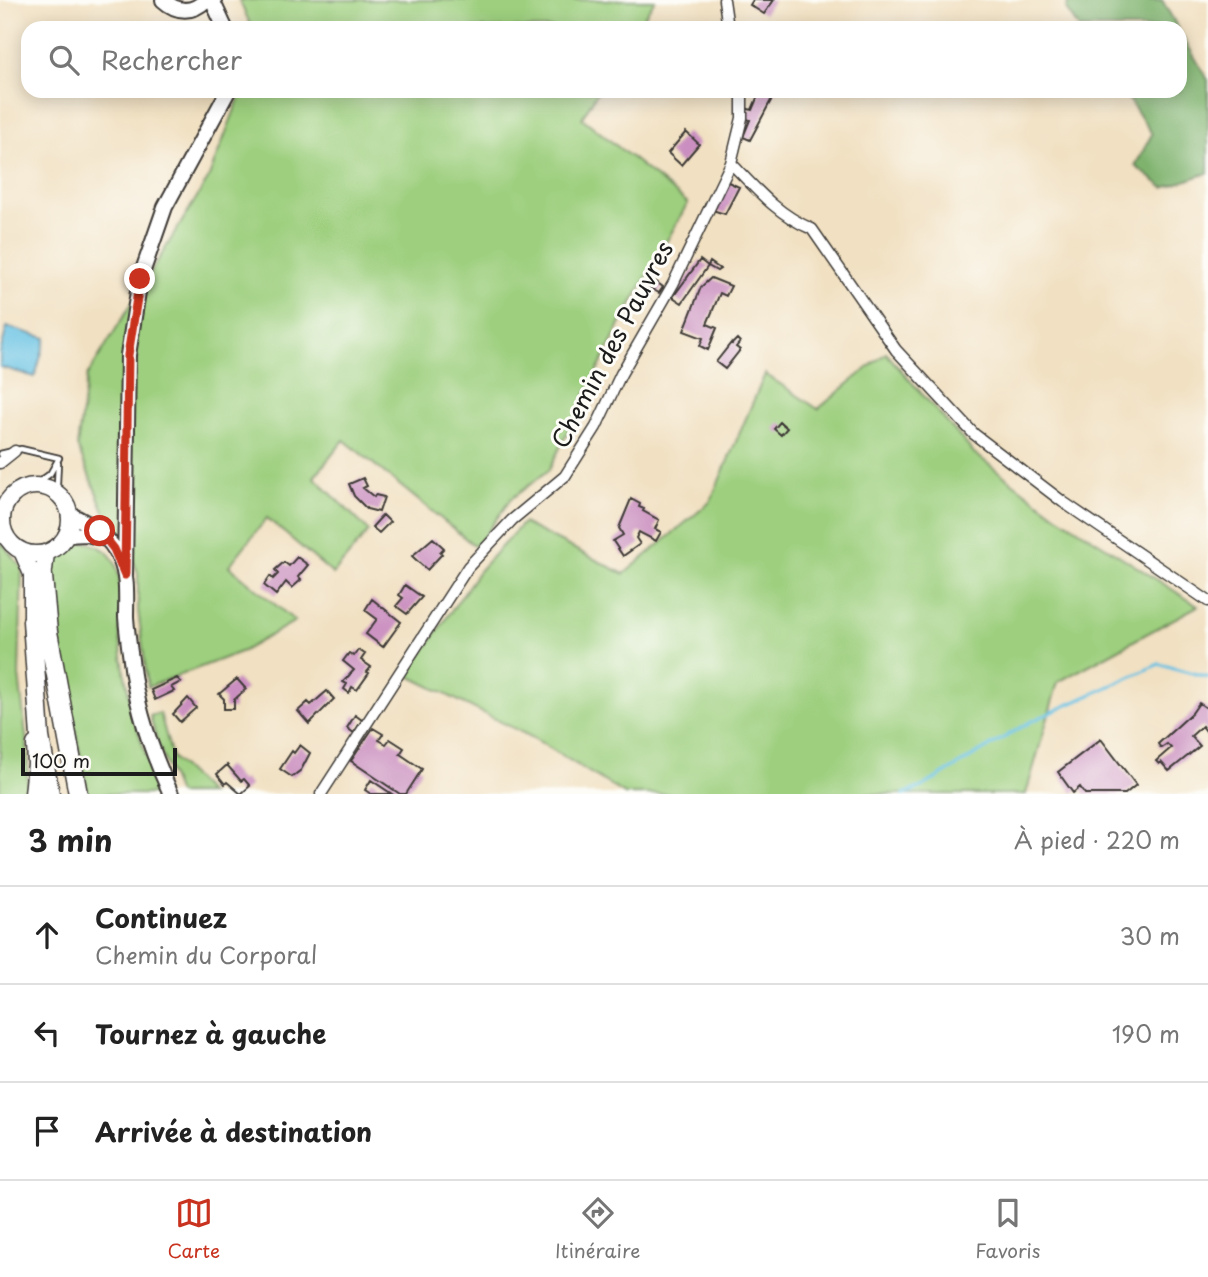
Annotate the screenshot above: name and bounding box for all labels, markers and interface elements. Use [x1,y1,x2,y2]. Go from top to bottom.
search box [21,21,1187,98]
text: Rechercher [101,40,242,79]
icon: search [45,41,83,79]
street label: Chemin des Pauvres [541,234,681,454]
route end [124,263,155,294]
route start [84,515,115,546]
scale bar [21,745,177,777]
text: 100 m [32,746,90,774]
text: 3 min [28,817,113,862]
text: À pied · 220 m [1014,822,1180,857]
text: Continuez [95,898,227,937]
icon: ahead [28,916,66,954]
text: 30 m [1119,918,1180,953]
text: Chemin du Corporal [95,937,317,972]
icon: left [28,1014,66,1052]
text: Tournez à gauche [95,1014,326,1053]
text: 190 m [1112,1016,1180,1051]
icon: arrive [28,1112,66,1150]
text: Arrivée à destination [95,1112,372,1151]
tab: Carte [167,1194,220,1264]
tab: Itinéraire [555,1194,640,1264]
tab: Favoris [975,1194,1041,1264]

